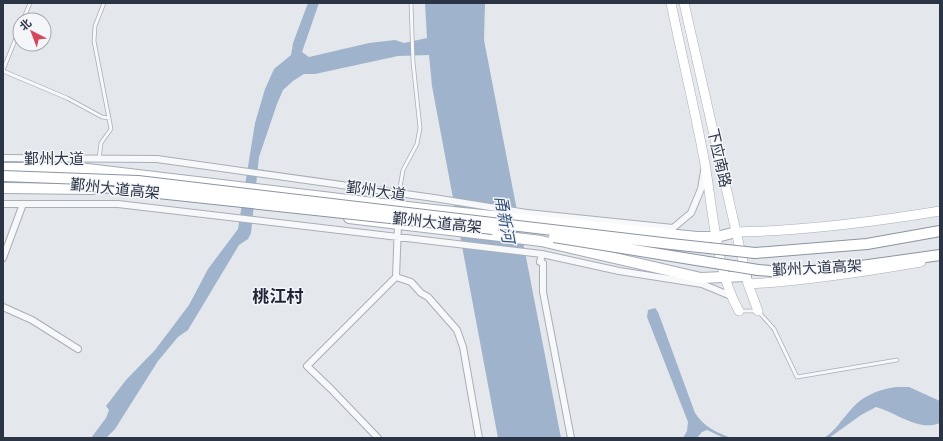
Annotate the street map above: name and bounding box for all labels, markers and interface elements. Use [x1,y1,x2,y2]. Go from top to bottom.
north arrow [12,12,52,52]
text: 北 [18,17,33,33]
street label: 下应南路 [704,127,734,189]
street label: 鄞州大道 [24,150,84,167]
street label: 鄞州大道高架 [69,175,161,202]
street label: 鄞州大道 [345,178,407,203]
water label: 甬新河 [492,194,518,247]
street label: 鄞州大道高架 [391,209,483,236]
street label: 鄞州大道高架 [772,257,862,278]
district label: 桃江村 [253,287,304,305]

